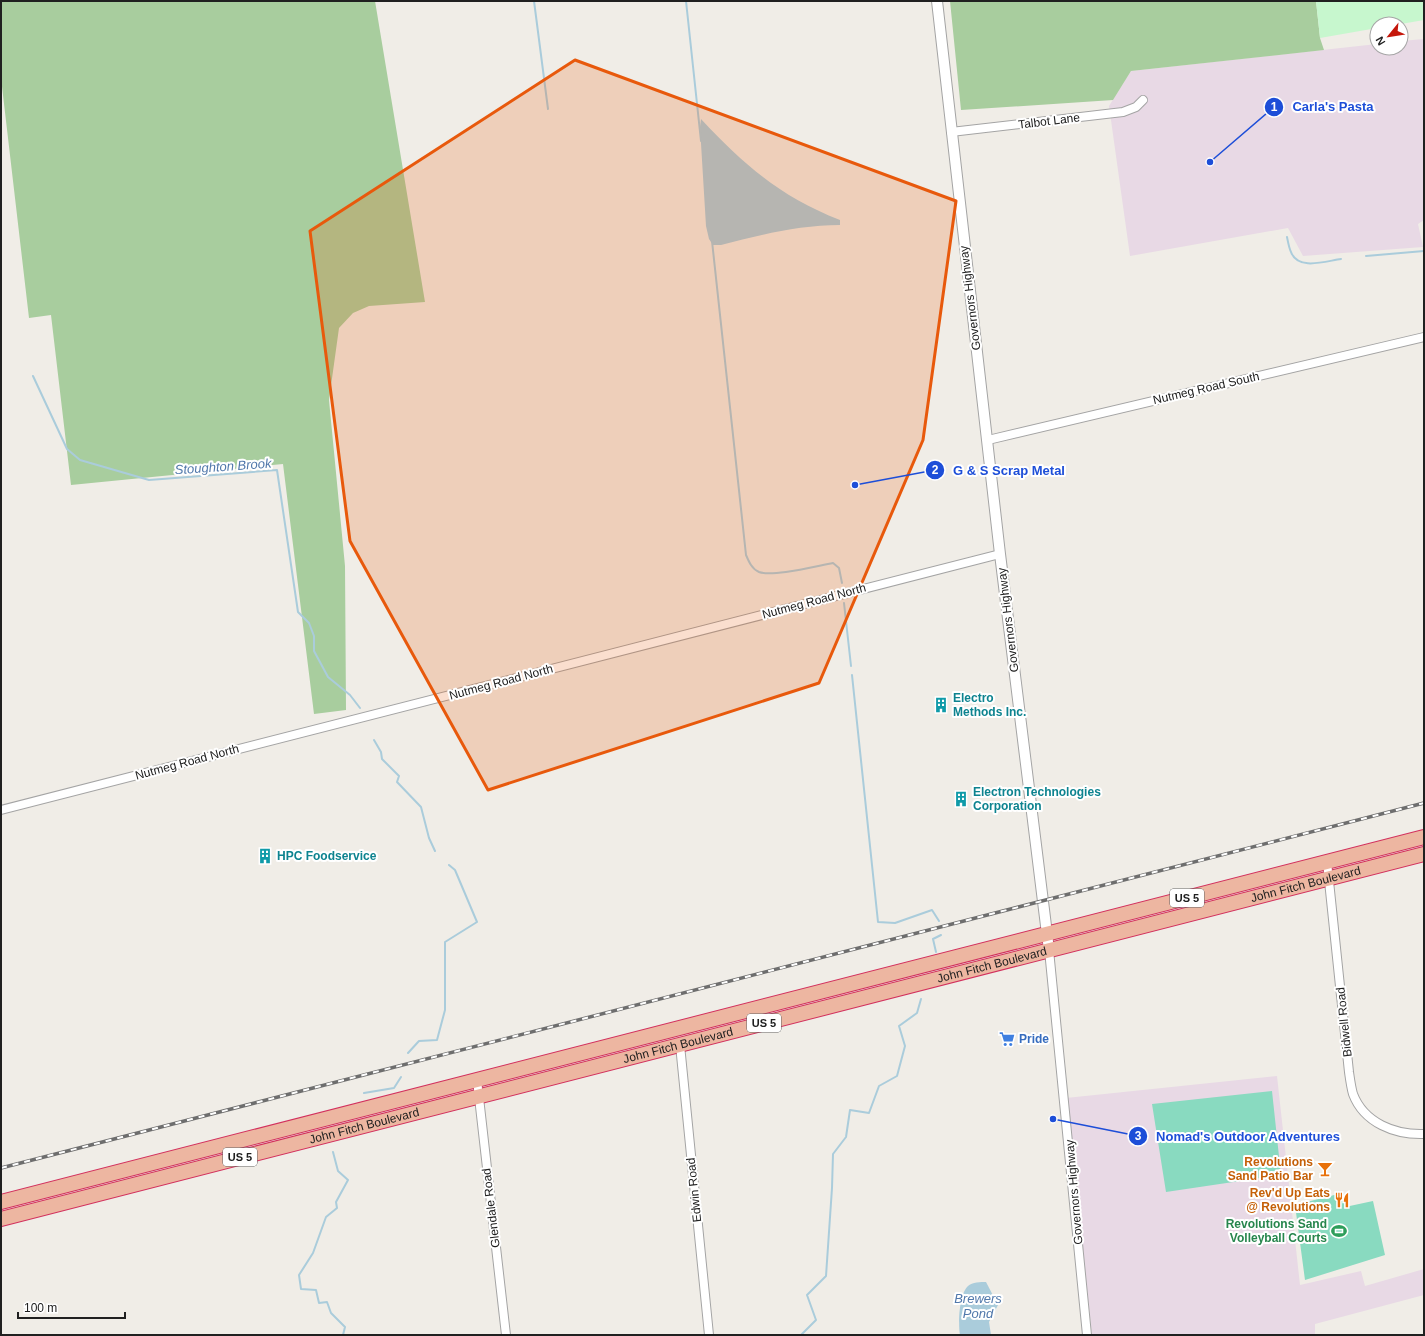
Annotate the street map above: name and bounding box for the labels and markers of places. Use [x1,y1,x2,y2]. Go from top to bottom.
callout: Carla's Pasta [1264,94,1381,119]
callout: G & S Scrap Metal [925,458,1073,483]
place label: Electro Methods Inc. [953,691,1026,719]
building icon: Electro Methods Inc. [932,696,950,714]
place label: Electron Technologies Corporation [973,785,1101,813]
building icon: Electron Technologies Corporation [952,790,970,808]
building icon: HPC Foodservice [256,847,274,865]
place label: HPC Foodservice [277,849,377,863]
supermarket icon: Pride [998,1030,1016,1048]
place label: Pride [1019,1032,1049,1046]
callout: Nomad's Outdoor Adventures [1128,1123,1348,1148]
place label: Revolutions Sand Patio Bar [1228,1155,1313,1183]
bar icon: Revolutions Sand Patio Bar [1316,1160,1334,1178]
place label: Rev'd Up Eats @ Revolutions [1246,1186,1330,1214]
restaurant icon: Rev'd Up Eats @ Revolutions [1333,1191,1351,1209]
place label: Revolutions Sand Volleyball Courts [1226,1217,1327,1245]
sports icon: Revolutions Sand Volleyball Courts [1330,1222,1348,1240]

